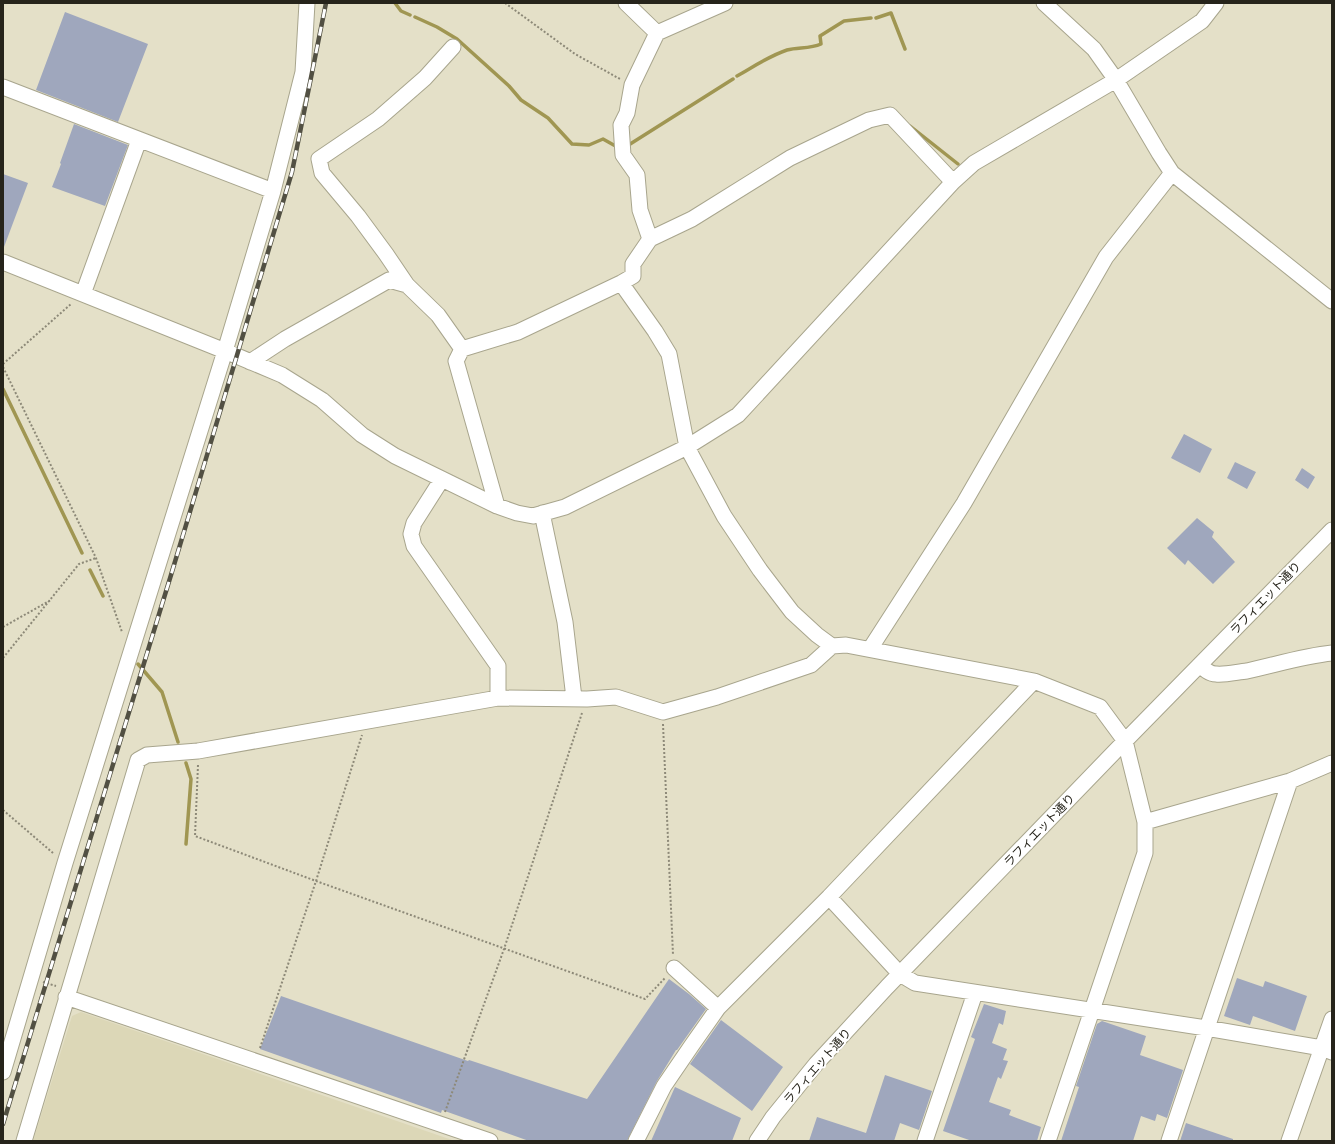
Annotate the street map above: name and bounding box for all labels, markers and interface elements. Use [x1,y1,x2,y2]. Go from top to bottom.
street label: ラフィエット通り [1226,558,1304,638]
street label: ラフィエット通り [1000,790,1078,870]
street label: ラフィエット通り [780,1025,854,1107]

